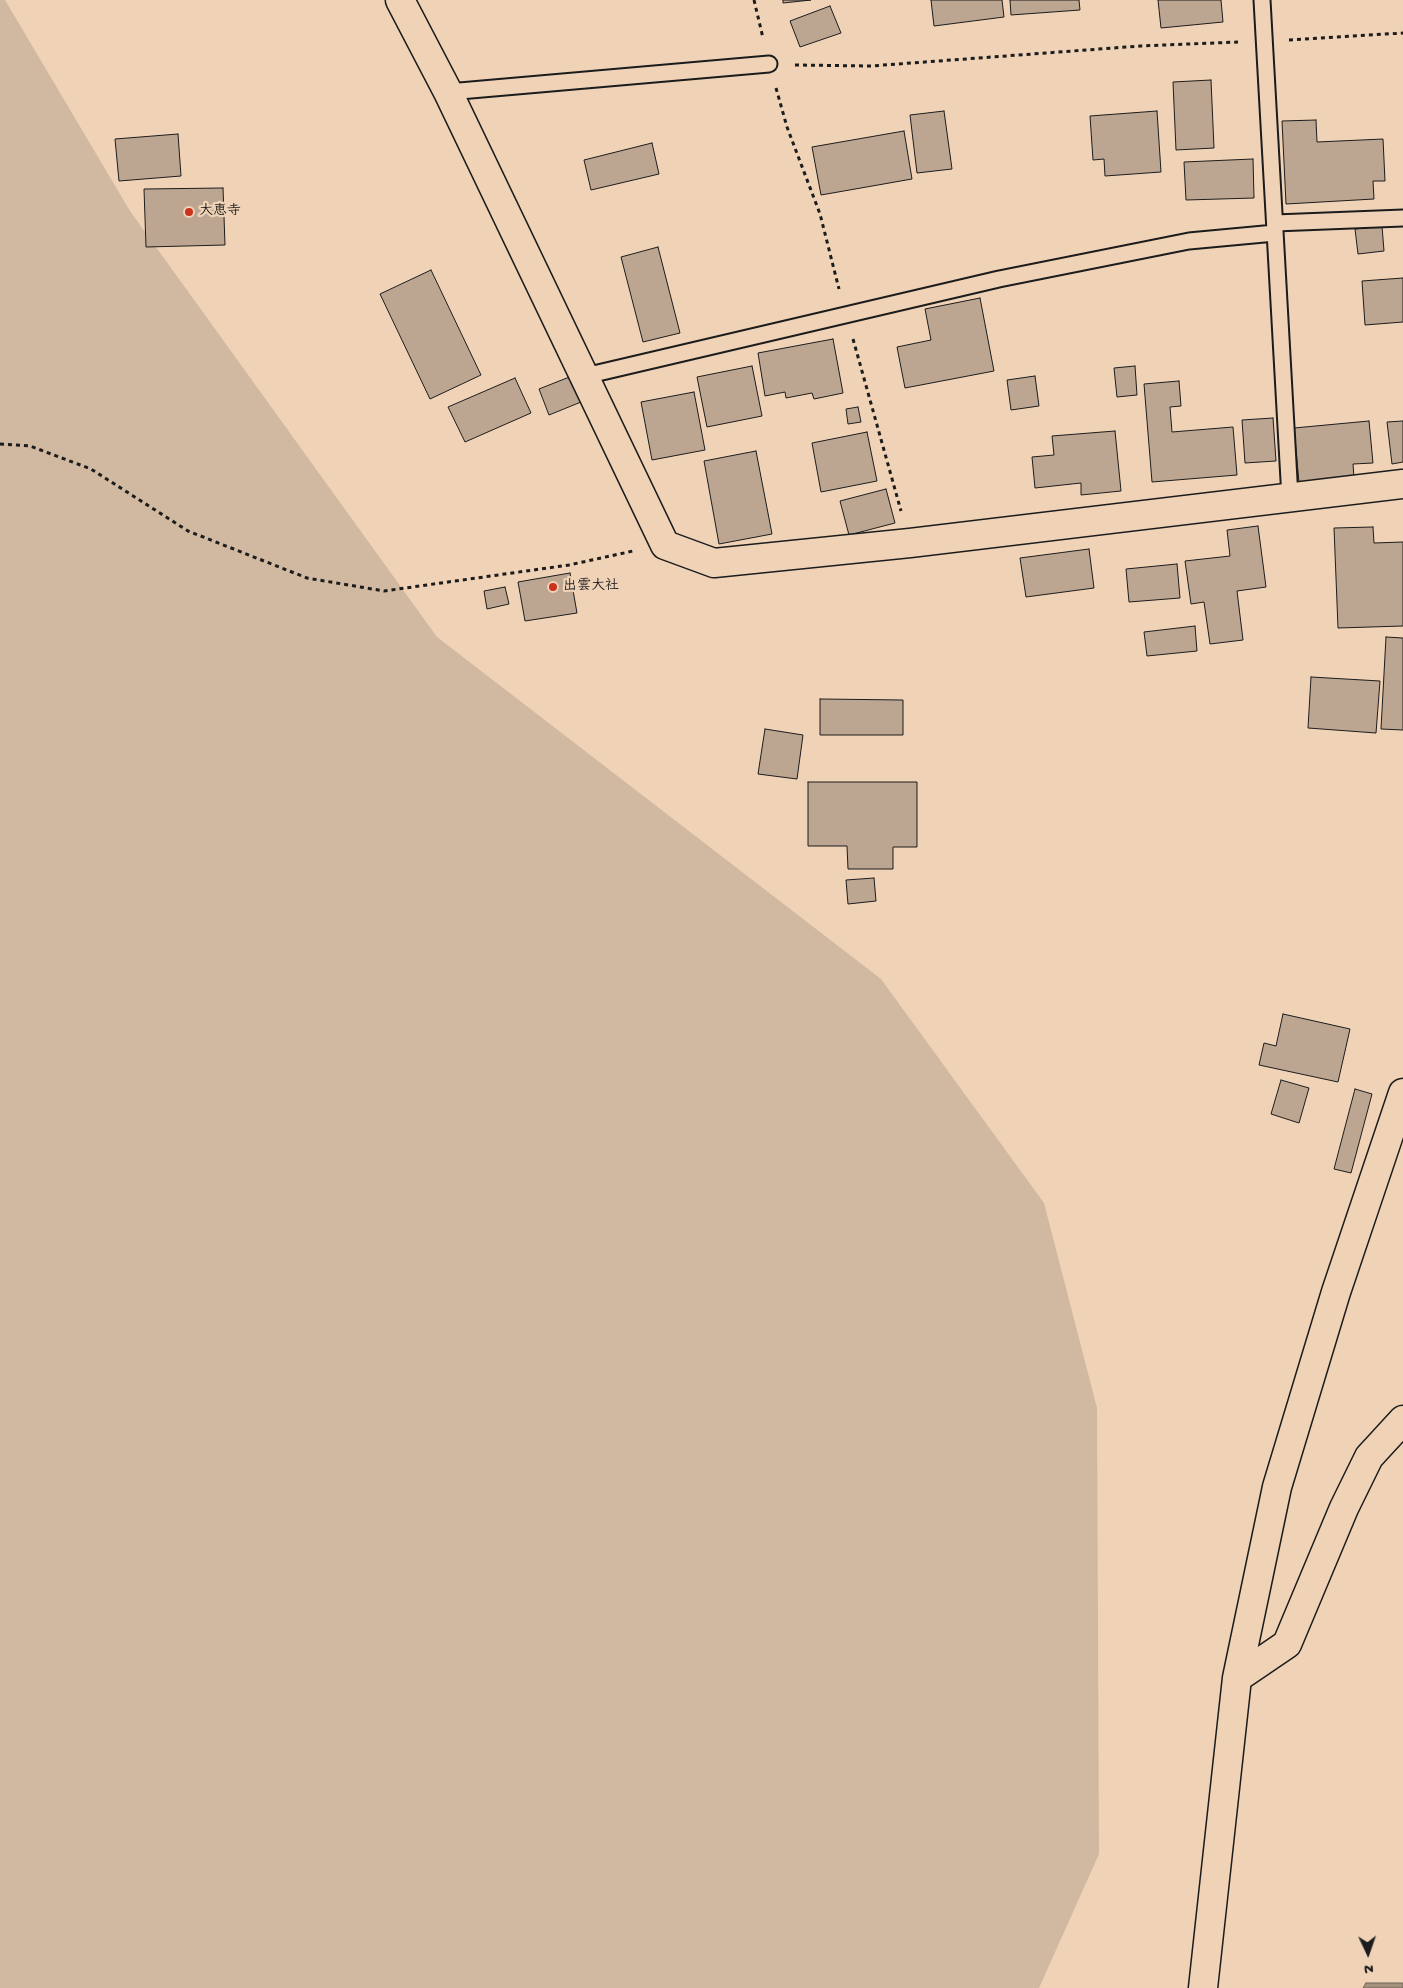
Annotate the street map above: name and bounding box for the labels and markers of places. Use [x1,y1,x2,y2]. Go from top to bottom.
place label: 大恵寺 [199,204,241,220]
marker: 大恵寺 [183,206,195,218]
place label: 出雲大社 [563,579,619,595]
marker: 出雲大社 [547,581,559,593]

